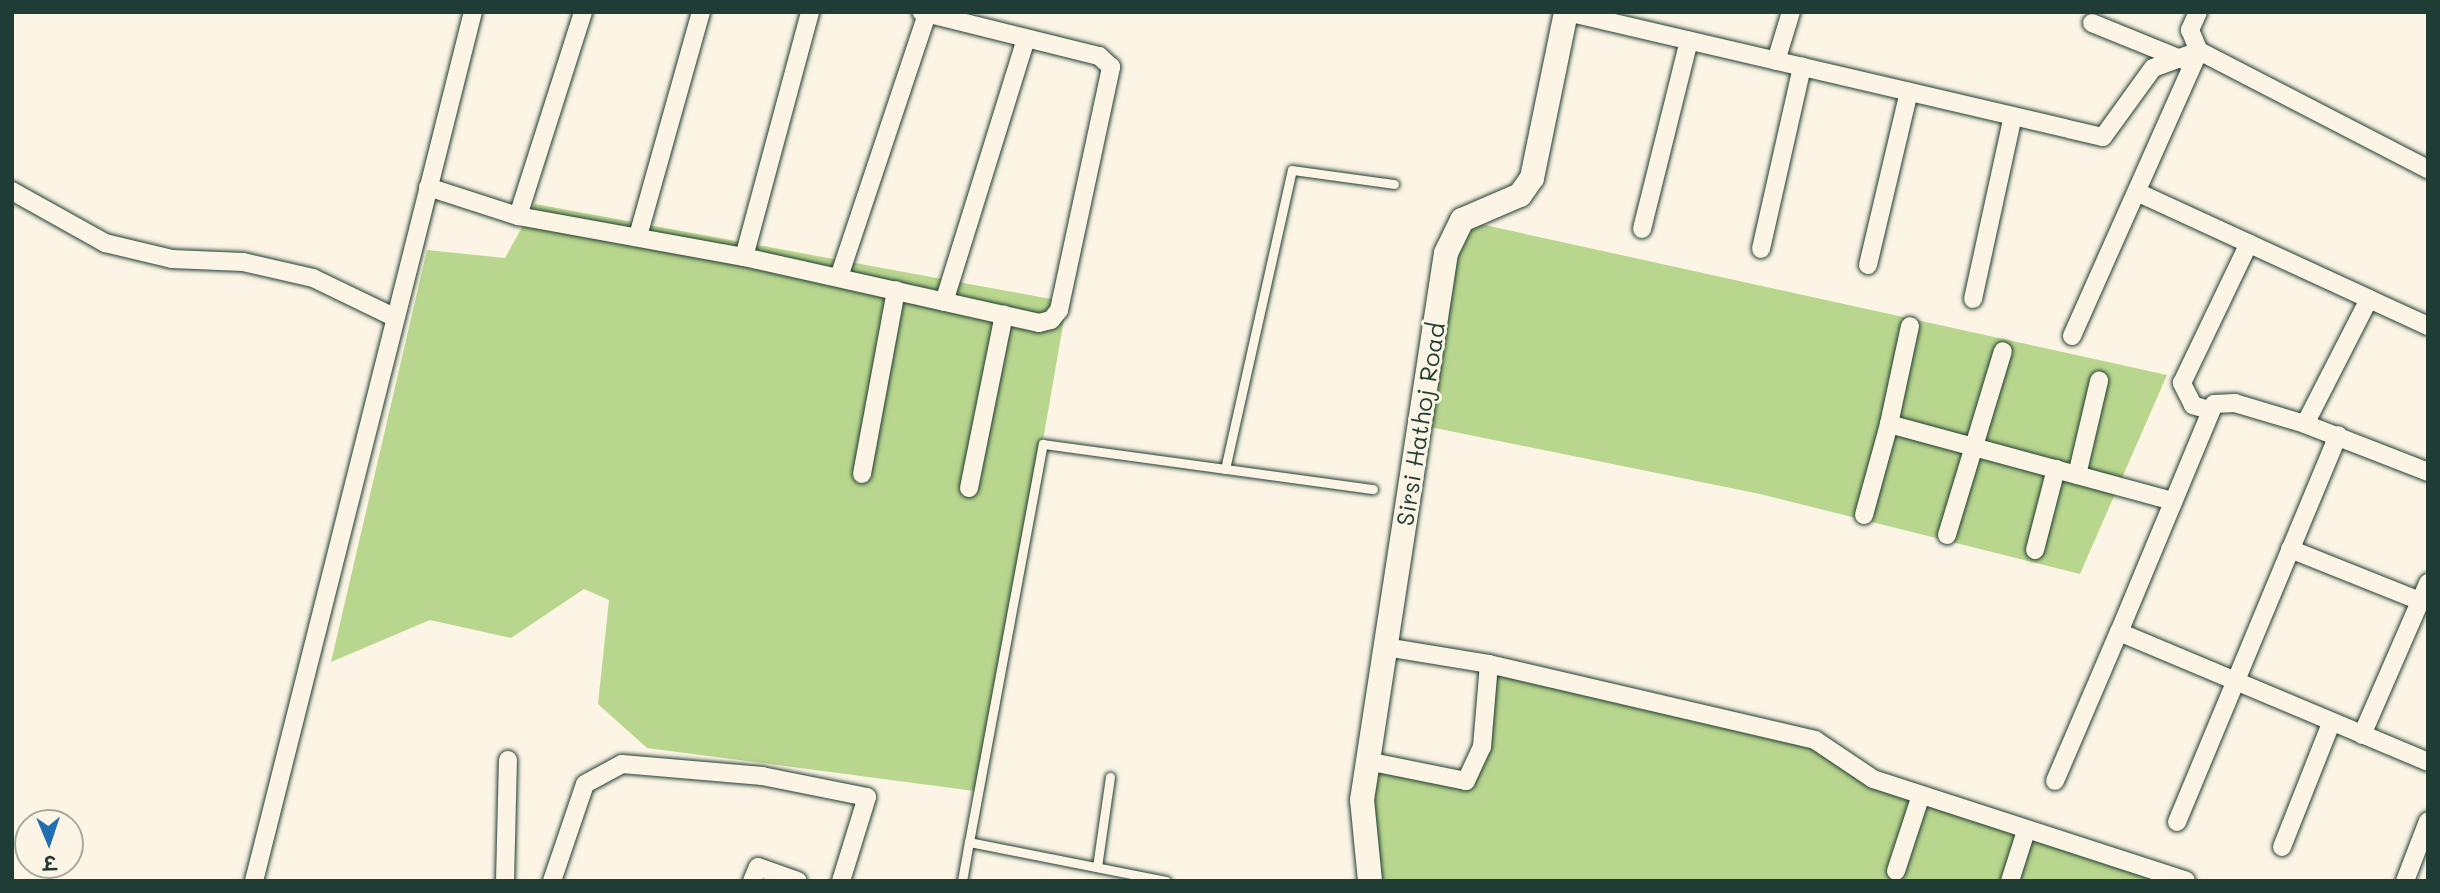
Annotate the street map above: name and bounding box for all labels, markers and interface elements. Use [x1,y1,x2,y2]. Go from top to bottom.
street label: Sirsi Hathoj Road [1390,320,1450,528]
north arrow [14,809,84,879]
text: उ [43,851,56,876]

